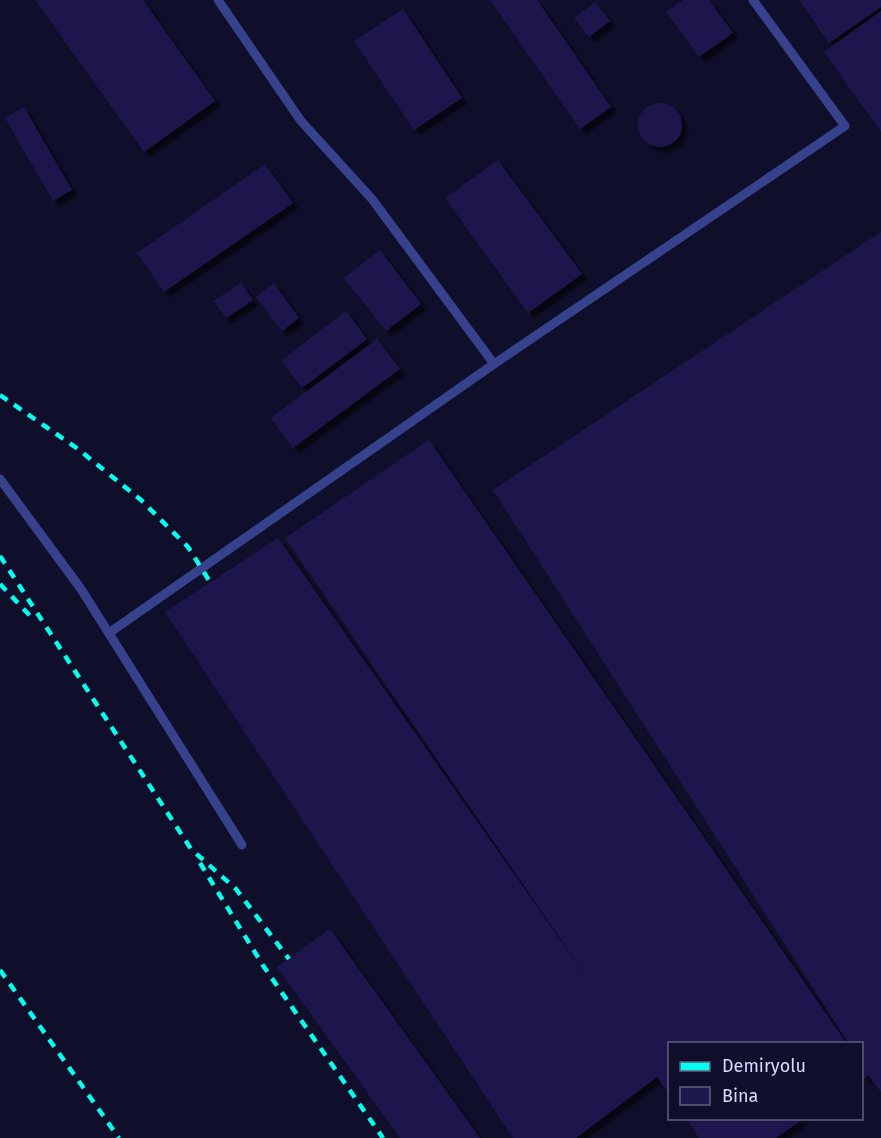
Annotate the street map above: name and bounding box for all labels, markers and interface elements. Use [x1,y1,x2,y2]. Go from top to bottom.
legend [668,1042,863,1120]
text: Demiryolu [722,1055,806,1077]
text: Bina [722,1085,758,1107]

